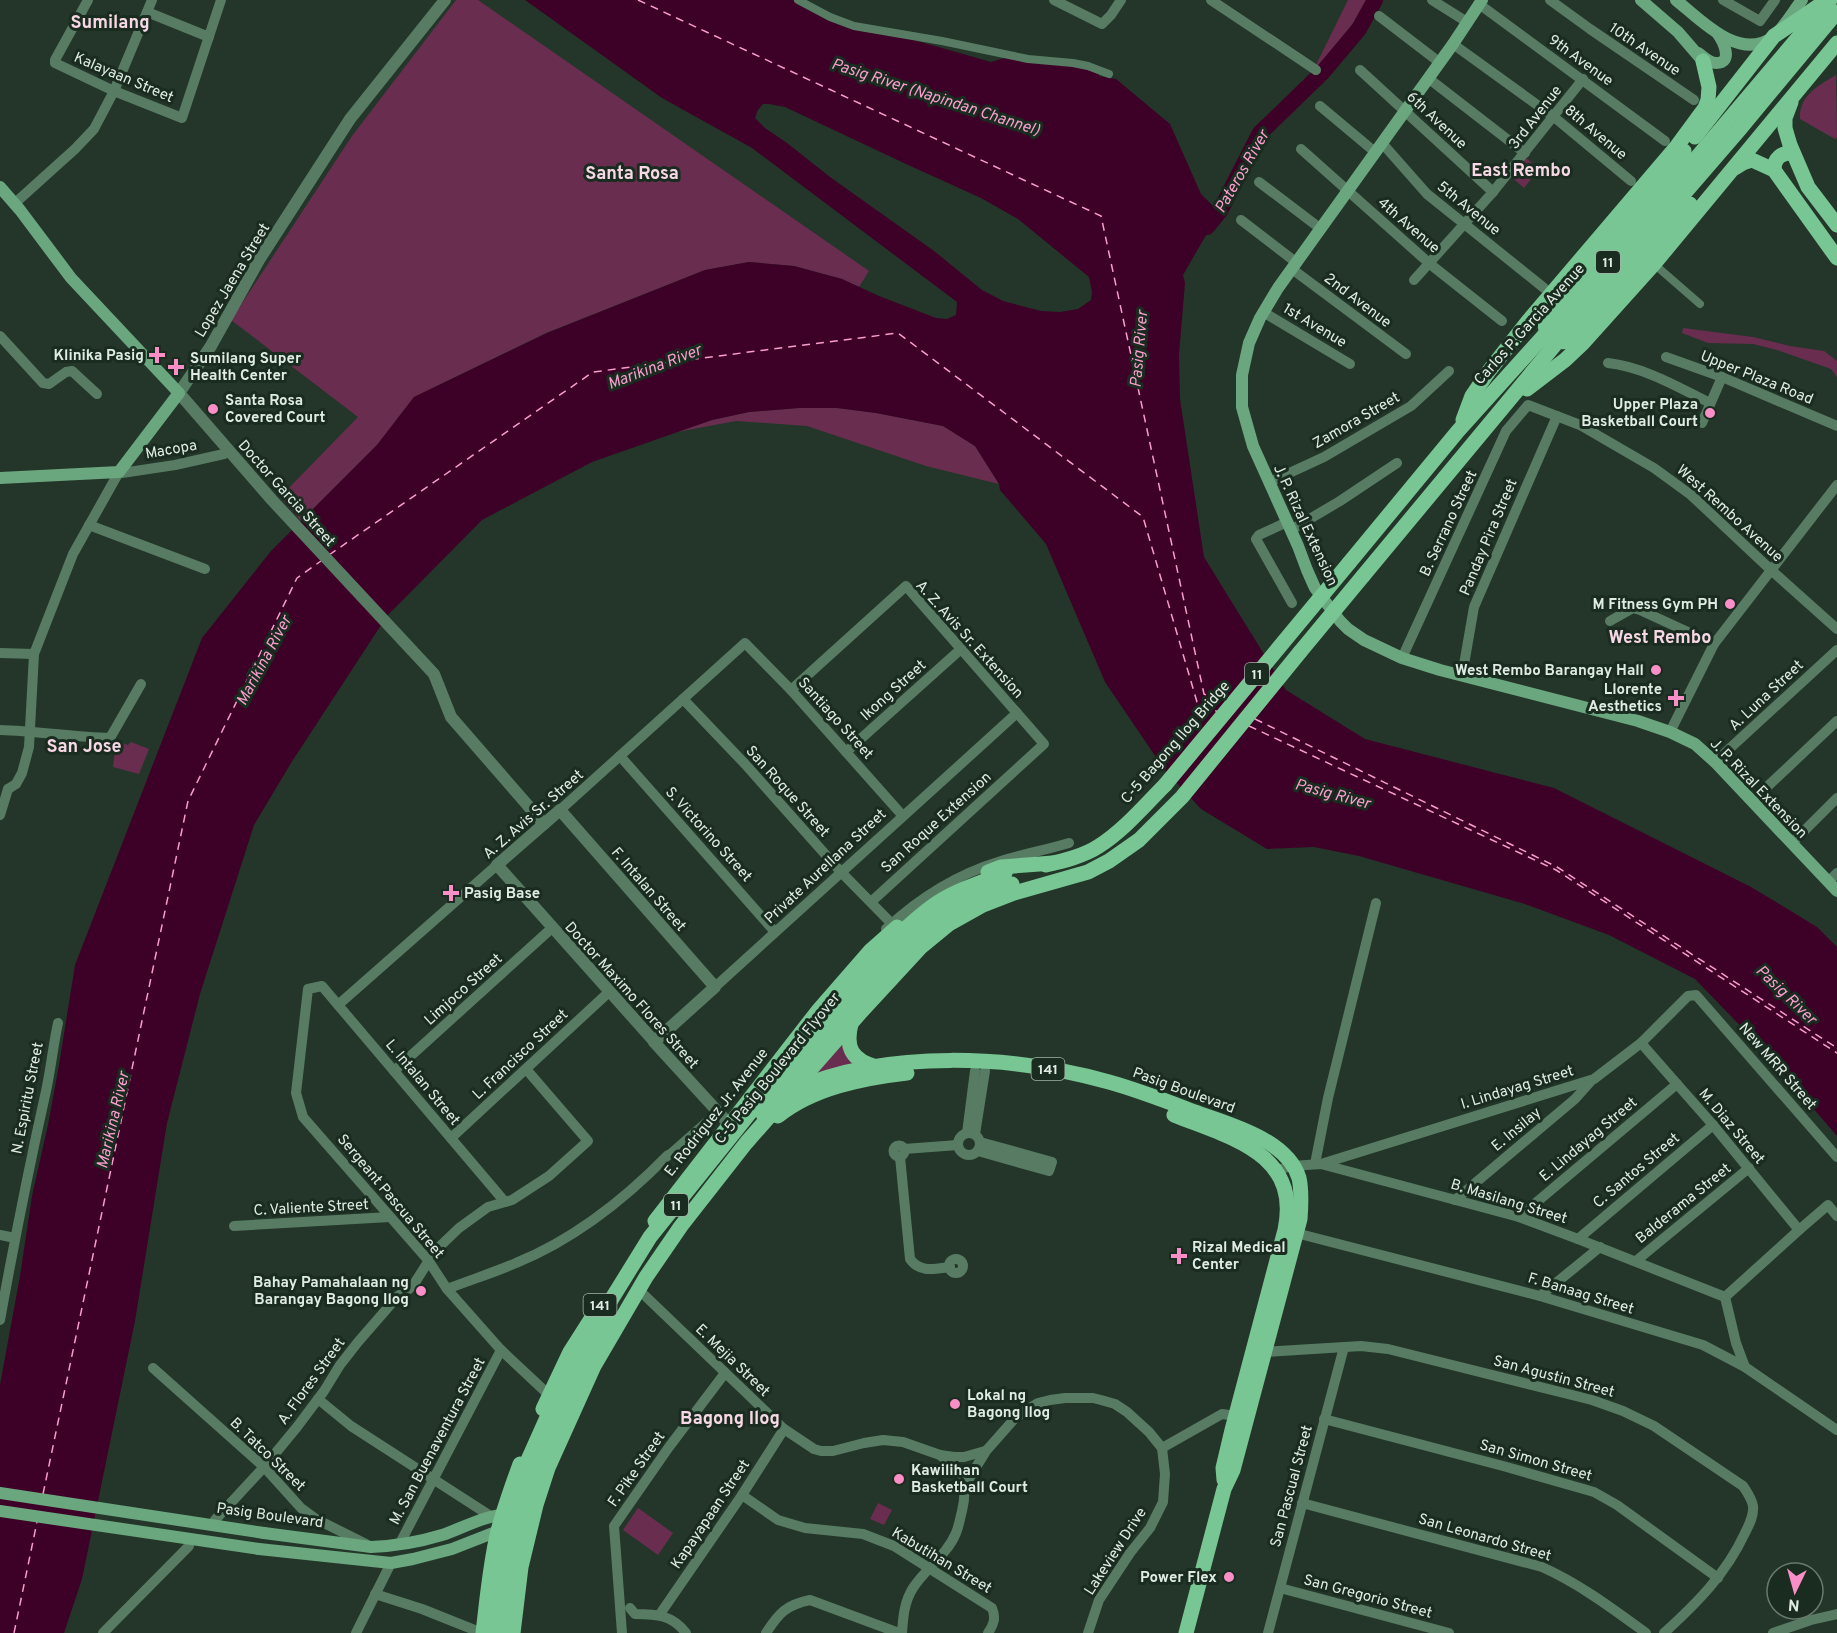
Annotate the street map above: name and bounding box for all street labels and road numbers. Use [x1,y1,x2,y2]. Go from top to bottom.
street label: 10th Avenue [1605,19,1684,81]
street label: 9th Avenue [1544,31,1616,91]
street label: Kalayaan Street [71,49,176,108]
street label: 3rd Avenue [1505,82,1567,154]
street label: 6th Avenue [1402,88,1470,154]
street label: 8th Avenue [1560,102,1630,165]
street label: 5th Avenue [1432,178,1504,241]
street label: 4th Avenue [1373,194,1443,258]
street label: Lopez Jaena Street [192,220,275,341]
road number: 11 [1596,251,1620,273]
street label: Carlos P. Garcia Avenue [1471,260,1590,390]
street label: 2nd Avenue [1320,270,1395,333]
street label: 1st Avenue [1279,300,1350,353]
street label: Upper Plaza Road [1697,347,1816,410]
street label: Zamora Street [1310,389,1404,454]
street label: Macopa [144,437,199,464]
street label: Doctor Garcia Street [233,437,339,551]
street label: West Rembo Avenue [1672,461,1786,567]
street label: J. P. Rizal Extension [1268,462,1341,589]
street label: B. Serrano Street [1416,468,1482,580]
street label: Panday Pira Street [1456,476,1523,599]
street label: A. Z. Avis Sr. Extension [911,577,1027,703]
street label: Ikong Street [857,657,931,726]
street label: A. Luna Street [1726,657,1808,736]
road number: 11 [1245,663,1269,685]
street label: Santiago Street [793,674,877,764]
street label: C-5 Bagong Ilog Bridge [1118,678,1235,808]
street label: J. P. Rizal Extension [1705,735,1811,843]
street label: San Roque Street [741,742,833,842]
street label: A. Z. Avis Sr. Street [480,766,588,864]
street label: San Roque Extension [878,769,996,878]
street label: S. Victorino Street [660,784,755,886]
street label: Private Aurellana Street [761,806,891,929]
street label: F. Intalan Street [606,844,690,936]
street label: Doctor Maximo Flores Street [560,919,702,1073]
street label: Limjoco Street [421,950,507,1030]
street label: C-5 Pasig Boulevard Flyover [711,989,845,1149]
street label: L. Francisco Street [469,1006,573,1104]
street label: New MRR Street [1734,1019,1820,1115]
street label: L. Intalan Street [380,1036,463,1130]
street label: N. Espiritu Street [8,1041,49,1156]
street label: E. Rodriguez Jr. Avenue [661,1045,773,1181]
road number: 141 [1032,1058,1064,1080]
street label: I. Lindayag Street [1459,1062,1576,1115]
street label: Pasig Boulevard [1130,1064,1237,1119]
street label: M. Diaz Street [1694,1085,1768,1169]
street label: E. Lindayag Street [1536,1094,1642,1187]
street label: E. Insilay [1488,1104,1546,1156]
street label: C. Santos Street [1590,1129,1684,1213]
street label: Sergeant Pascua Street [332,1131,448,1263]
street label: Balderama Street [1632,1160,1736,1249]
street label: B. Masilang Street [1448,1176,1569,1229]
road number: 11 [664,1194,688,1216]
street label: C. Valiente Street [253,1196,369,1221]
street label: F. Banaag Street [1525,1269,1636,1320]
road number: 141 [584,1294,616,1316]
street label: E. Mejia Street [691,1321,773,1401]
street label: A. Flores Street [274,1335,350,1429]
street label: San Agustin Street [1491,1352,1616,1403]
street label: M. San Buenaventura Street [386,1355,491,1529]
street label: B. Tatco Street [225,1414,309,1496]
street label: San Pascual Street [1267,1423,1318,1549]
street label: F. Pike Street [604,1429,670,1511]
street label: San Simon Street [1477,1436,1594,1487]
street label: Kapayapaan Street [668,1456,755,1573]
street label: Pasig Boulevard [215,1500,324,1533]
street label: Lakeview Drive [1081,1504,1152,1599]
street label: San Leonardo Street [1416,1510,1553,1567]
street label: Kabutihan Street [888,1524,995,1599]
street label: San Gregorio Street [1301,1571,1434,1624]

